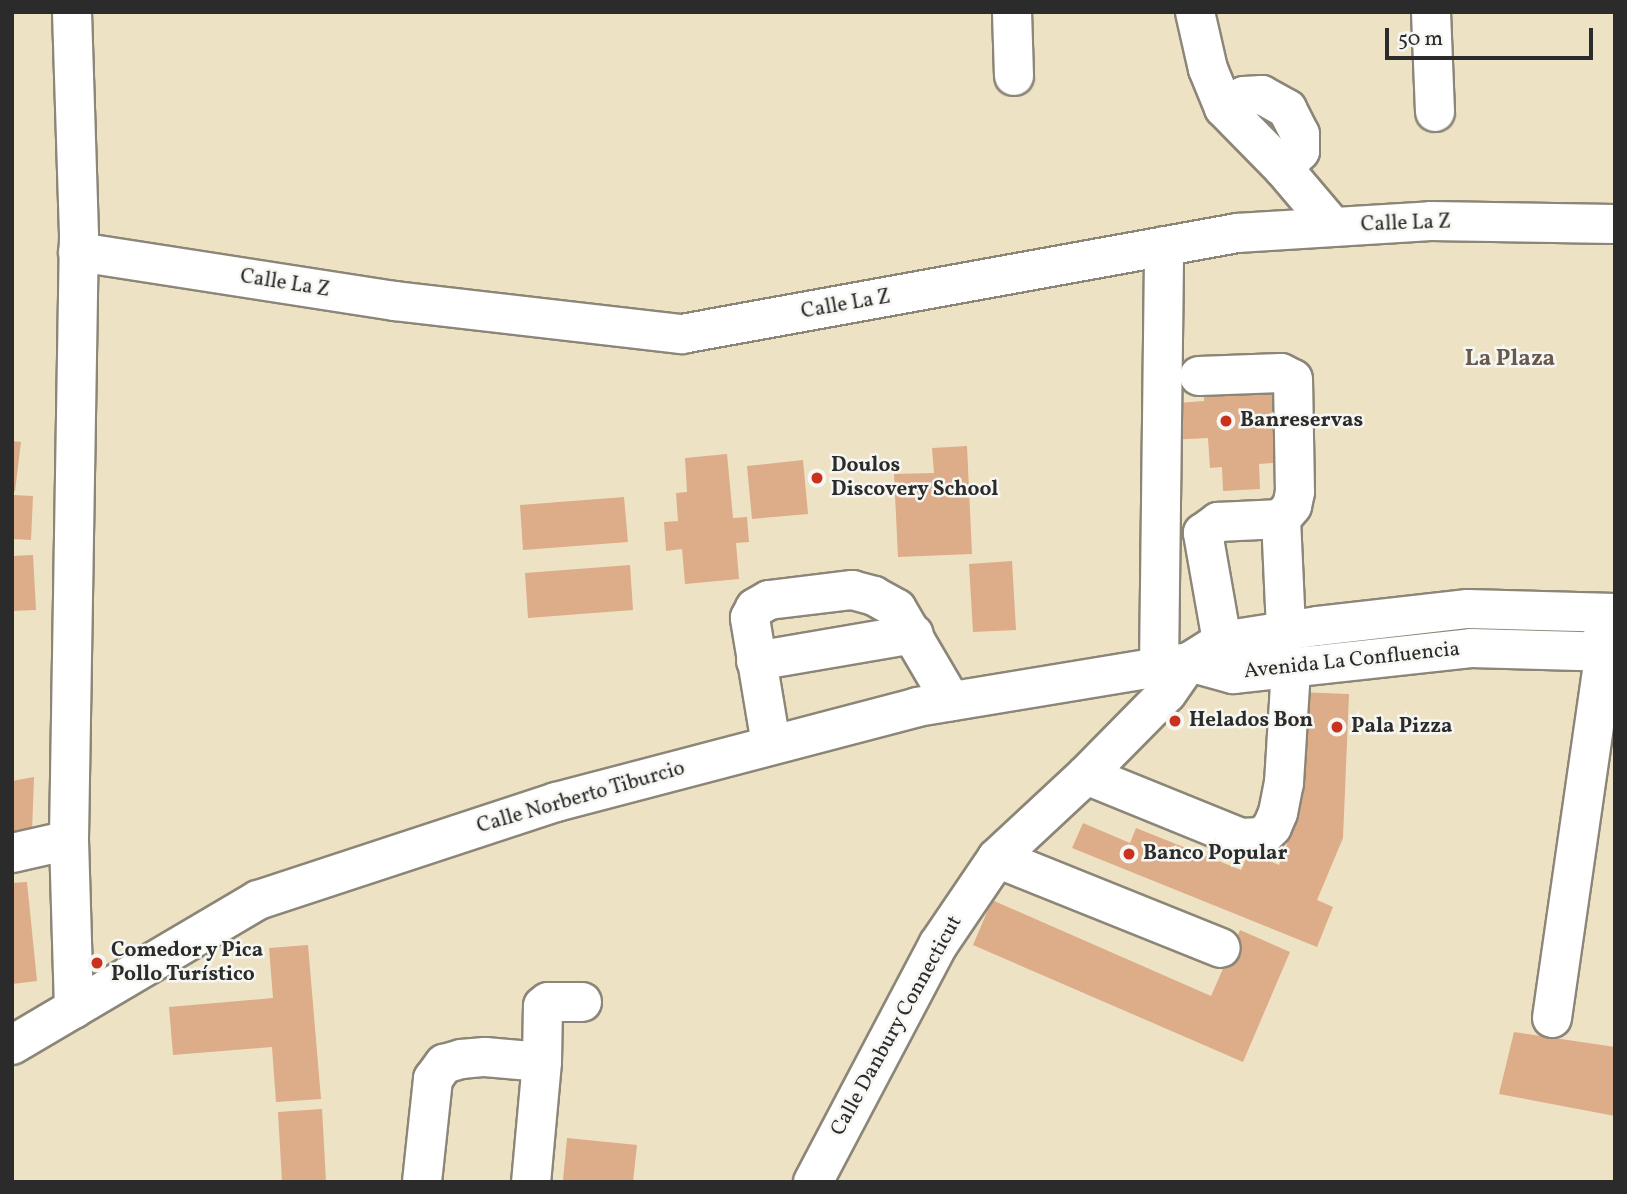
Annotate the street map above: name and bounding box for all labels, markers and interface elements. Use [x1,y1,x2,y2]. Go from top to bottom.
scale bar [1389,14,1597,58]
text: 50 m [1398,25,1443,54]
street label: Calle La Z [1360,210,1452,238]
street label: Calle La Z [238,264,332,304]
street label: Calle La Z [799,285,893,325]
district label: La Plaza [1465,345,1555,373]
place label: Banreservas [1240,408,1363,434]
marker: Banreservas [1218,413,1234,429]
place label: Doulos Discovery School [831,453,999,503]
marker: Doulos Discovery School [809,470,825,486]
street label: Avenida La Confluencia [1243,637,1461,685]
place label: Helados Bon [1189,708,1313,734]
marker: Helados Bon [1167,713,1183,729]
place label: Pala Pizza [1351,714,1452,740]
marker: Pala Pizza [1329,719,1345,735]
street label: Calle Norberto Tiburcio [474,756,688,840]
place label: Banco Popular [1143,841,1287,867]
marker: Banco Popular [1121,846,1137,862]
street label: Calle Danbury Connecticut [826,911,968,1141]
place label: Comedor y Pica Pollo Turístico [111,938,264,988]
marker: Comedor y Pica Pollo Turístico [89,955,105,971]

